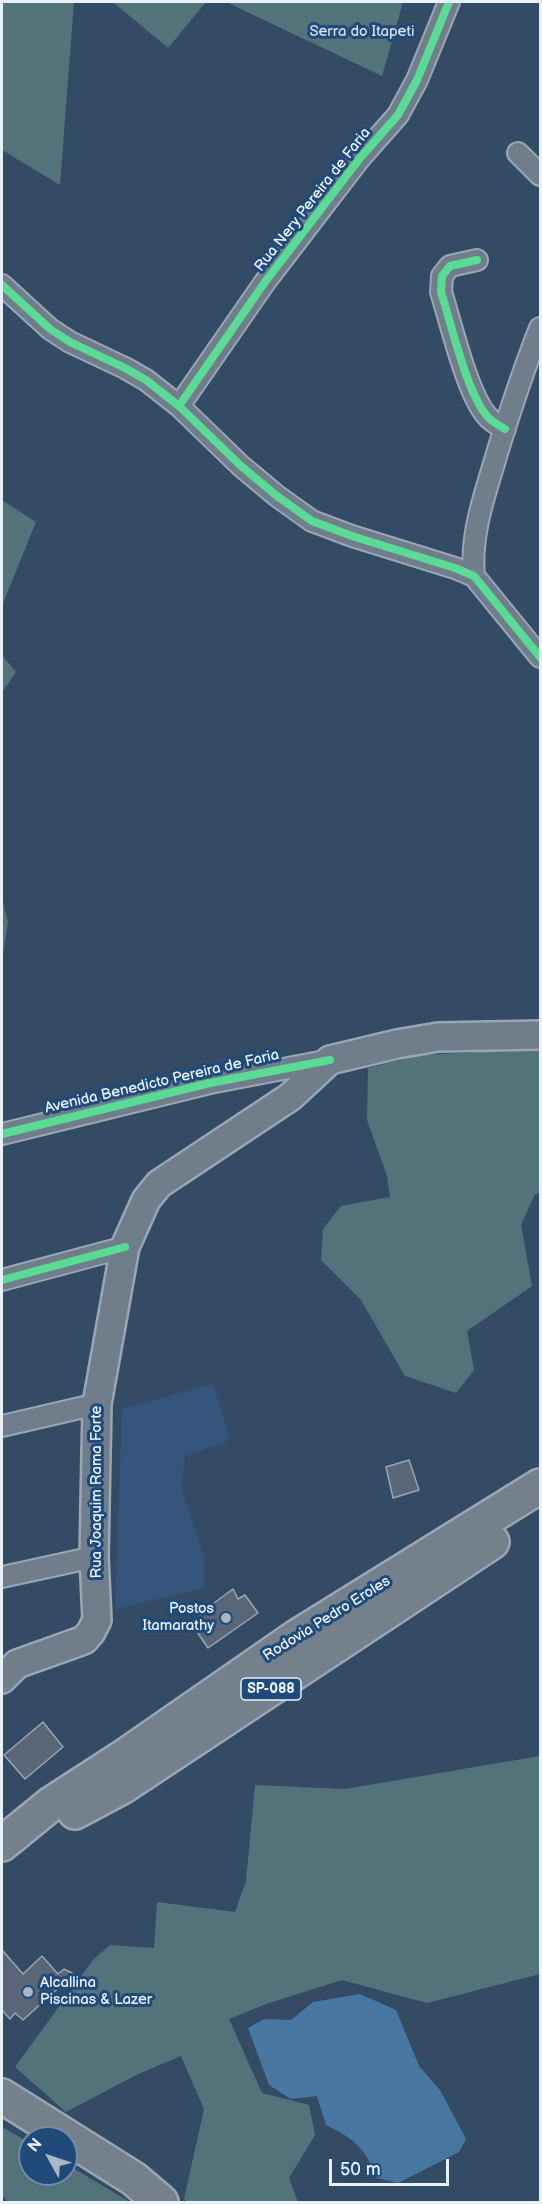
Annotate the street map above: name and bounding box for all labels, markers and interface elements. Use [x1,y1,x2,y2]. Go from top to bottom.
park label: Serra do Itapeti [309,23,415,41]
street label: Rua Nery Pereira de Faria [251,124,375,276]
street label: Avenida Benedicto Pereira de Faria [43,1046,281,1118]
street label: Rua Joaquim Rama Forte [88,1406,106,1578]
street label: Rodovia Pedro Eroles [260,1573,394,1665]
place label: Postos Itamarathy [143,1600,214,1635]
marker: Postos Itamarathy [219,1611,233,1625]
road number: SP-088 [241,1678,301,1700]
place label: Alcallina Piscinas & Lazer [40,1974,152,2009]
marker: Alcallina Piscinas & Lazer [21,1985,35,1999]
north arrow [18,2126,78,2186]
text: N [24,2135,47,2156]
scale bar [332,2147,452,2185]
text: 50 m [340,2159,381,2180]

